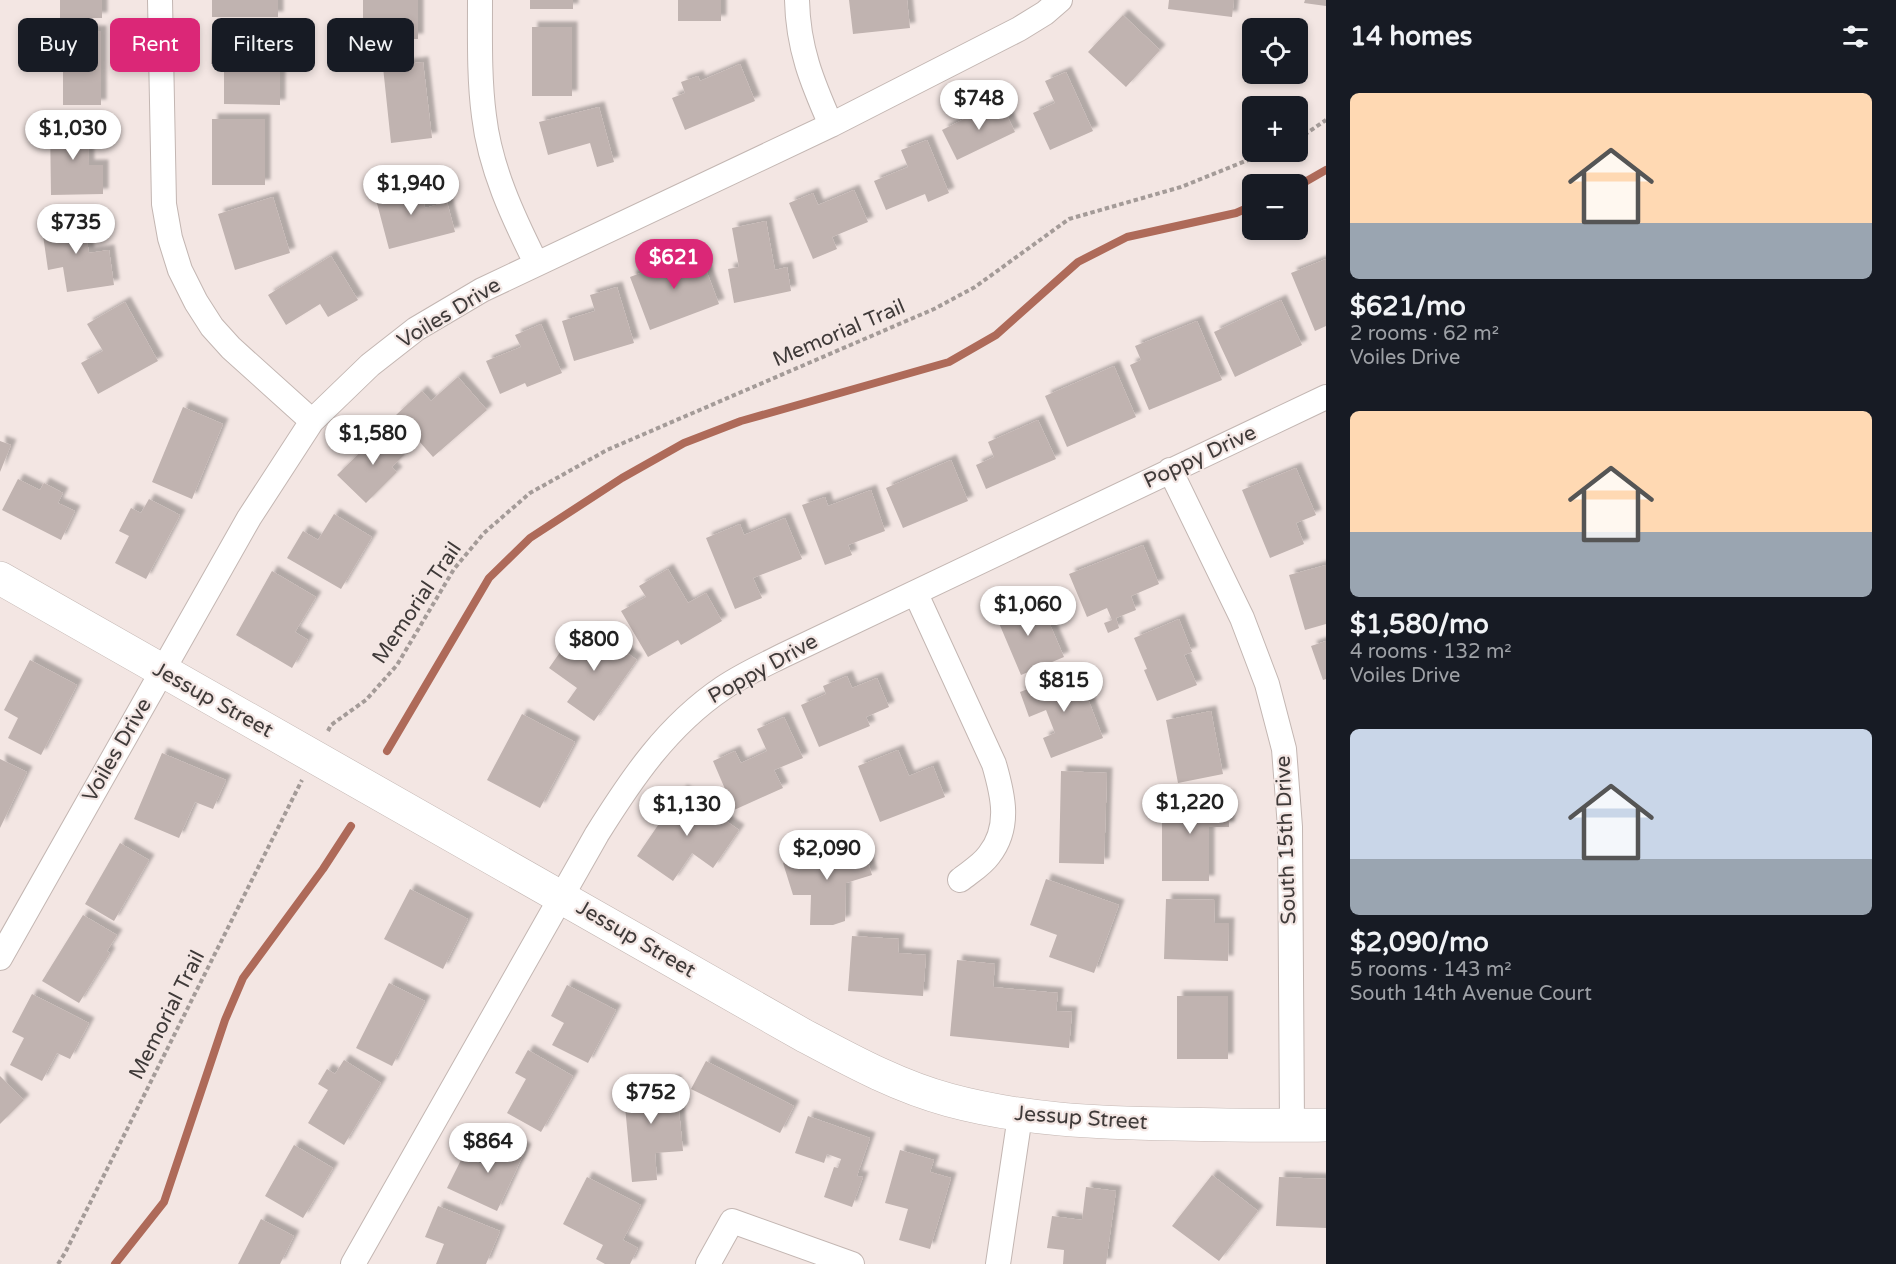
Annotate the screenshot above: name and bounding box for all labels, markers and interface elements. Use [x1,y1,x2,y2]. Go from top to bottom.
chip: Buy [18,18,98,72]
chip: Rent [110,18,200,72]
chip: Filters [212,18,315,72]
chip: New [327,18,414,72]
map controls [1242,18,1308,240]
button: locate [1242,18,1308,84]
icon: filters [1839,20,1872,53]
text: 14 homes [1350,21,1472,52]
pin: $748 [943,80,1015,131]
text: $748 [954,87,1004,111]
button: + [1242,96,1308,162]
pin: $1,030 [24,110,122,161]
text: $1,030 [39,117,107,141]
icon: home [1557,132,1665,240]
pin: $1,940 [362,165,460,216]
text: $1,940 [377,172,445,196]
button: − [1242,174,1308,240]
pin: $735 [40,204,112,255]
text: $735 [51,211,101,235]
pin: $621 [638,239,710,290]
text: $621 [649,246,699,270]
street label: Voiles Drive [393,272,505,354]
text: $621/mo [1350,291,1466,322]
street label: Memorial Trail [769,294,909,372]
text: 2 rooms · 62 m² [1350,322,1499,346]
text: Voiles Drive [1350,346,1460,370]
pin: $1,580 [324,415,422,466]
street label: Poppy Drive [1140,420,1260,494]
text: $1,580 [339,422,407,446]
icon: home [1557,450,1665,558]
street label: Memorial Trail [367,537,467,669]
pin: $1,060 [979,586,1077,637]
text: $1,060 [994,593,1062,617]
text: $1,580/mo [1350,609,1489,640]
pin: $800 [558,621,630,672]
text: $800 [569,628,619,652]
street label: Poppy Drive [704,629,822,709]
text: 4 rooms · 132 m² [1350,640,1512,664]
street label: Jessup Street [149,657,277,743]
pin: $815 [1028,662,1100,713]
text: Voiles Drive [1350,664,1460,688]
text: $815 [1039,669,1089,693]
street label: Voiles Drive [77,694,157,806]
street label: South 15th Drive [1271,755,1301,925]
icon: home [1557,768,1665,876]
pin: $1,220 [1141,784,1239,835]
pin: $1,130 [638,786,736,837]
text: $1,220 [1156,791,1224,815]
text: $1,130 [653,793,721,817]
pin: $2,090 [778,830,876,881]
text: $2,090 [793,837,861,861]
street label: Jessup Street [572,895,700,983]
text: $2,090/mo [1350,927,1489,958]
street label: Memorial Trail [124,946,210,1084]
text: 5 rooms · 143 m² [1350,958,1512,982]
text: South 14th Avenue Court [1350,982,1592,1006]
pin: $752 [615,1074,687,1125]
text: $752 [626,1081,676,1105]
street label: Jessup Street [1014,1101,1148,1135]
pin: $864 [452,1123,524,1174]
text: $864 [463,1130,513,1154]

